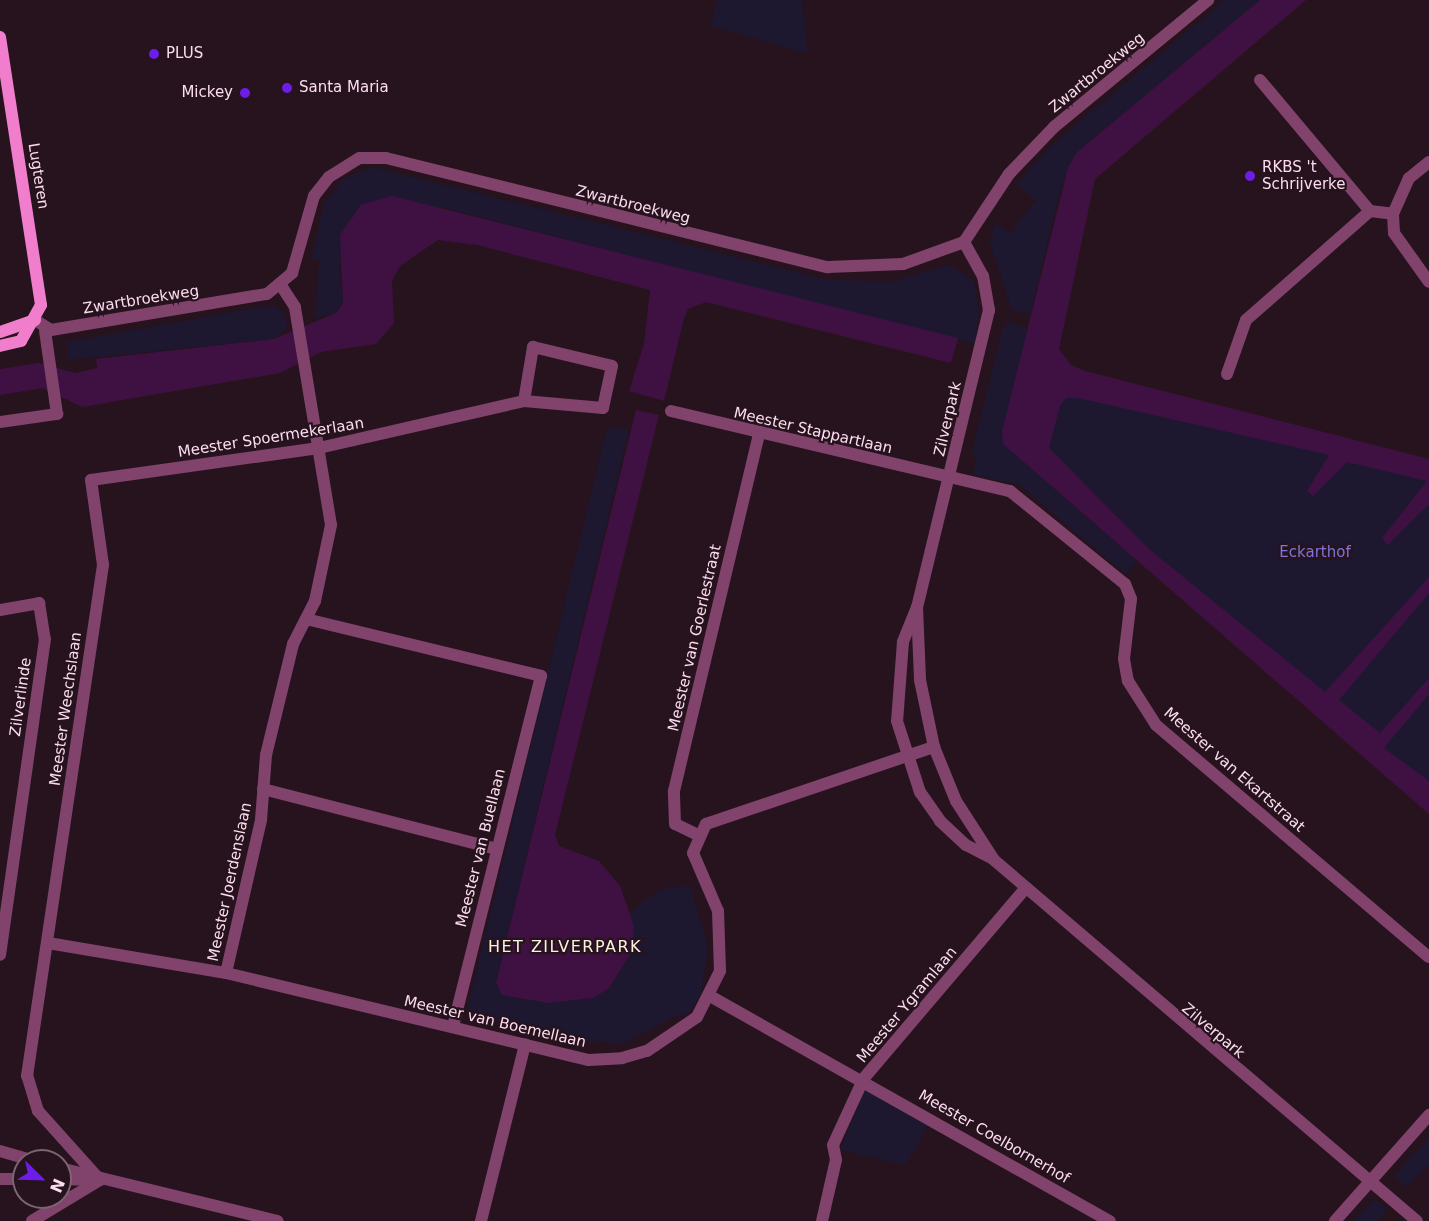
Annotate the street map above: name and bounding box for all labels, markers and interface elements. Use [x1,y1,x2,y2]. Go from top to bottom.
street label: Zwartbroekweg [1046,29,1148,117]
place label: PLUS [166,45,203,63]
marker: PLUS [147,47,161,61]
place label: Santa Maria [299,79,389,97]
marker: Santa Maria [280,81,294,95]
place label: Mickey [181,84,233,102]
marker: Mickey [238,86,252,100]
street label: Lugteren [24,142,52,210]
place label: RKBS 't Schrijverke [1262,158,1345,193]
marker: RKBS 't Schrijverke [1243,169,1257,183]
street label: Zwartbroekweg [574,182,692,228]
street label: Zwartbroekweg [82,282,200,318]
street label: Zilverpark [931,380,965,458]
street label: Meester Stappartlaan [732,404,894,458]
street label: Meester Spoermekerlaan [177,414,365,462]
street label: Meester van Goerlestraat [665,543,725,733]
park label: Eckarthof [1279,544,1351,562]
street label: Meester Weechslaan [46,631,86,787]
street label: Zilverlinde [7,656,35,738]
street label: Meester van Ekartstraat [1160,704,1308,836]
street label: Meester van Buellaan [453,767,509,929]
street label: Meester Joerdenslaan [204,801,256,963]
district label: HET ZILVERPARK [488,937,642,957]
street label: Meester Ygramlaan [853,943,961,1067]
street label: Meester van Boemellaan [402,992,588,1052]
street label: Zilverpark [1178,1000,1248,1062]
street label: Meester Coelbornerhof [915,1086,1073,1188]
north arrow [12,1149,72,1209]
text: N [46,1176,69,1195]

